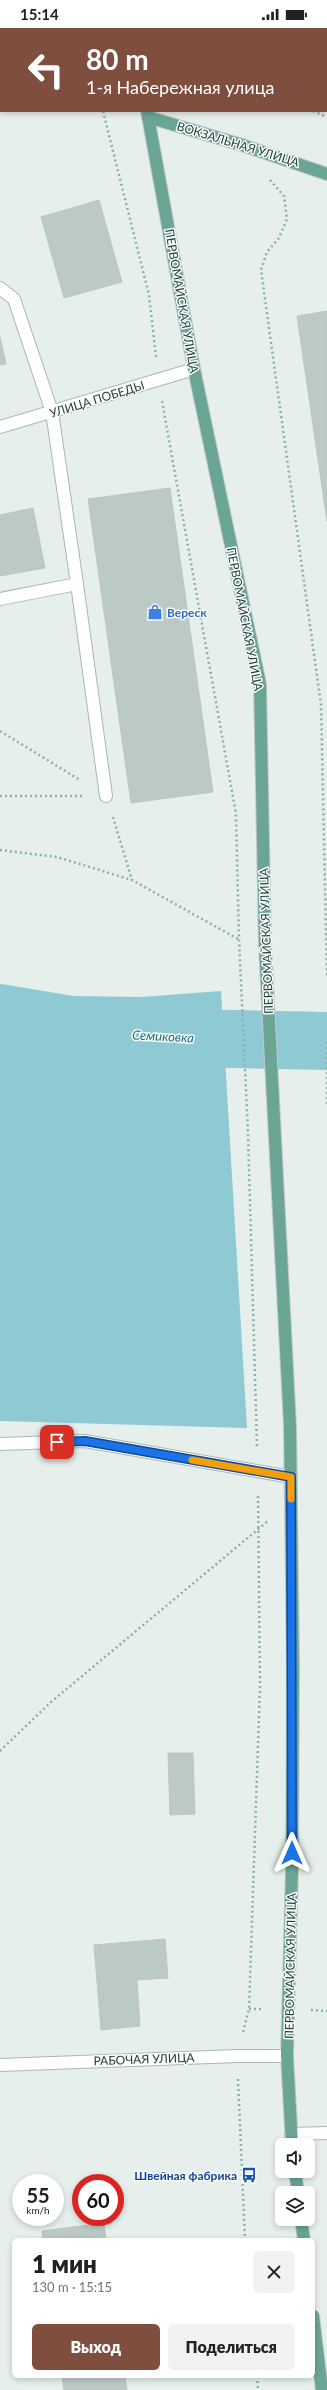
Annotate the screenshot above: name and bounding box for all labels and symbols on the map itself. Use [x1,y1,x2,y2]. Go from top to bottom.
street label: ВОКЗАЛЬНАЯ УЛИЦА [175,118,302,170]
street label: ПЕРВОМАЙСКАЯ УЛИЦА [162,228,202,375]
street label: УЛИЦА ПОБЕДЫ [48,377,146,421]
street label: ПЕРВОМАЙСКАЯ УЛИЦА [224,546,266,693]
shop icon: Вереск [146,603,164,621]
place label: Вереск [167,605,207,620]
street label: ПЕРВОМАЙСКАЯ УЛИЦА [256,867,276,1014]
water label: Семиковка [132,1026,195,1046]
pin [40,1425,74,1459]
position arrow [271,1832,313,1874]
street label: ПЕРВОМАЙСКАЯ УЛИЦА [281,1892,299,2039]
street label: РАБОЧАЯ УЛИЦА [93,2050,196,2068]
bus stop icon: Швейная фабрика [240,2166,258,2184]
place label: Швейная фабрика [134,2168,237,2183]
speed limit sign: 60 [72,2174,124,2226]

